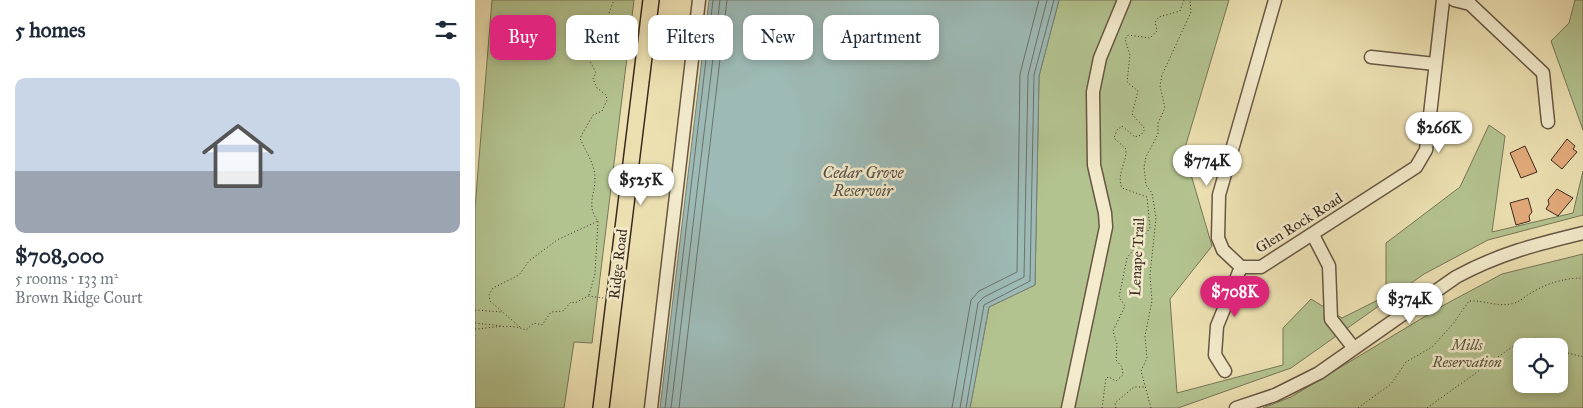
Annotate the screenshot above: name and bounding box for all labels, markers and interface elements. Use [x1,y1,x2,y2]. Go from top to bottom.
chip: Buy [490,15,556,60]
chip: Rent [566,15,638,60]
chip: Filters [648,15,733,60]
chip: New [743,15,813,60]
chip: Apartment [823,15,939,60]
icon: filters [432,16,460,44]
text: 5 homes [15,17,86,43]
icon: home [193,111,283,201]
pin: $266K [1404,112,1474,154]
text: $266K [1416,118,1462,137]
pin: $774K [1172,144,1242,187]
text: $774K [1184,151,1230,170]
water label: Cedar Grove Reservoir [823,163,904,200]
pin: $525K [606,164,676,206]
text: $525K [619,170,663,189]
street label: Glen Rock Road [1252,189,1346,257]
street label: Lenape Trail [1126,216,1148,297]
street label: Ridge Road [605,227,631,300]
text: $708,000 [15,243,104,269]
text: 5 rooms · 133 m² [15,269,118,288]
pin: $708K [1200,276,1270,318]
text: $708K [1211,282,1259,301]
pin: $374K [1375,282,1445,325]
text: Brown Ridge Court [15,288,143,307]
text: $374K [1388,289,1432,308]
park label: Mills Reservation [1431,336,1502,371]
map controls [1513,338,1568,393]
button: locate [1513,338,1568,393]

